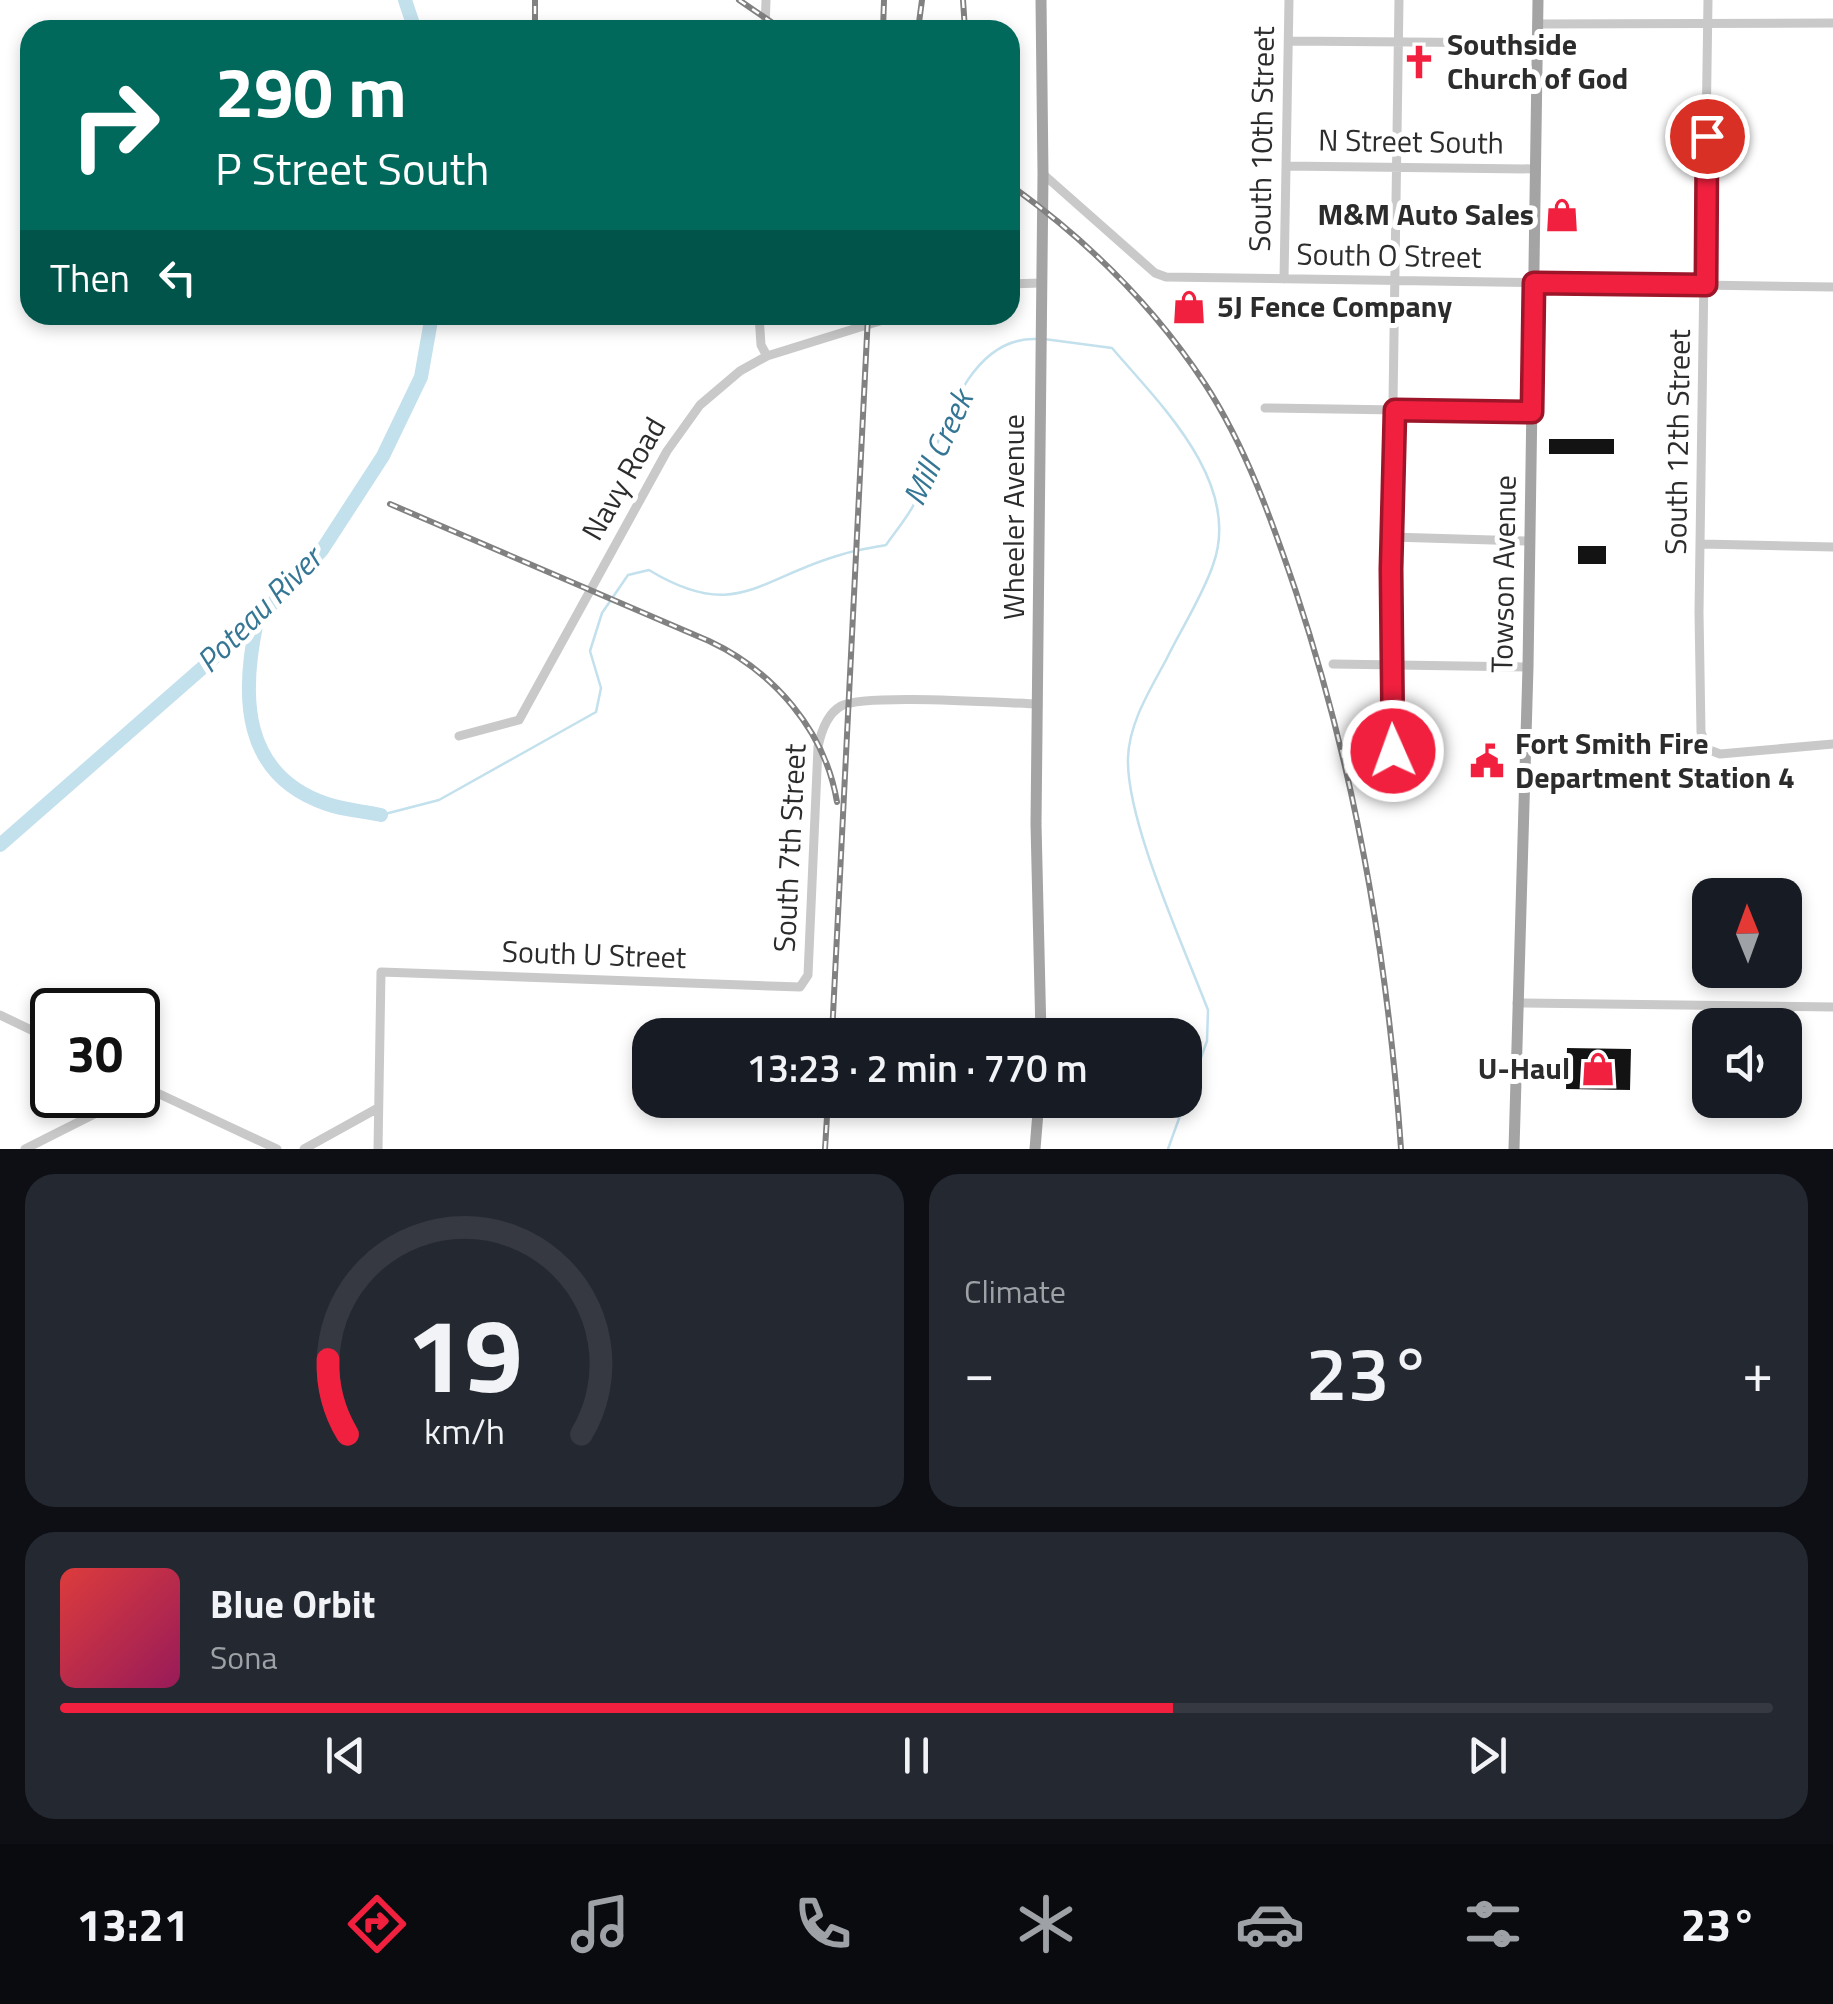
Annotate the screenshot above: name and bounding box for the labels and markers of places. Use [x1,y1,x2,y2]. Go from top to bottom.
place label: Southside Church of God [1447,21,1628,101]
church icon: Southside Church of God [1400,43,1438,81]
pin [1665,94,1750,179]
place label: M&M Auto Sales [1318,191,1534,237]
shop icon: M&M Auto Sales [1543,196,1581,234]
place label: 5J Fence Company [1217,283,1452,329]
shop icon: 5J Fence Company [1170,288,1208,326]
place label: Fort Smith Fire Department Station 4 [1515,720,1795,800]
public building icon: Fort Smith Fire Department Station 4 [1468,742,1506,780]
place label: U-Haul [1478,1045,1570,1091]
shop icon: U-Haul [1579,1050,1617,1088]

